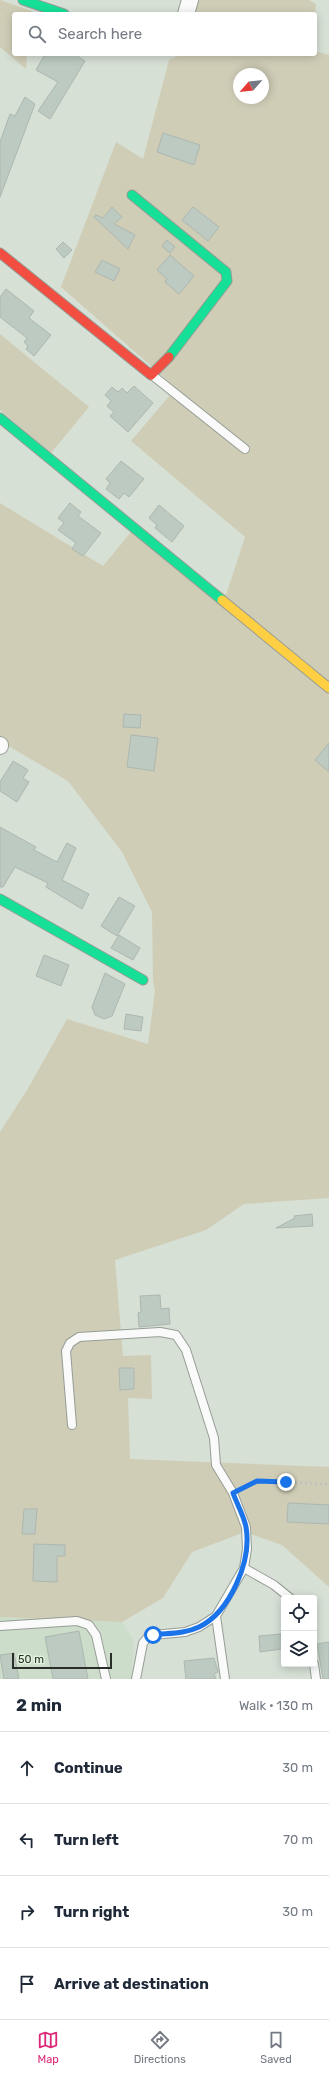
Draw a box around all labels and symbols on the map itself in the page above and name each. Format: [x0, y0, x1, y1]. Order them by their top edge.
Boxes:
north arrow [233, 68, 269, 104]
route end [277, 1473, 295, 1491]
route start [144, 1626, 162, 1644]
scale bar [12, 1651, 112, 1670]

